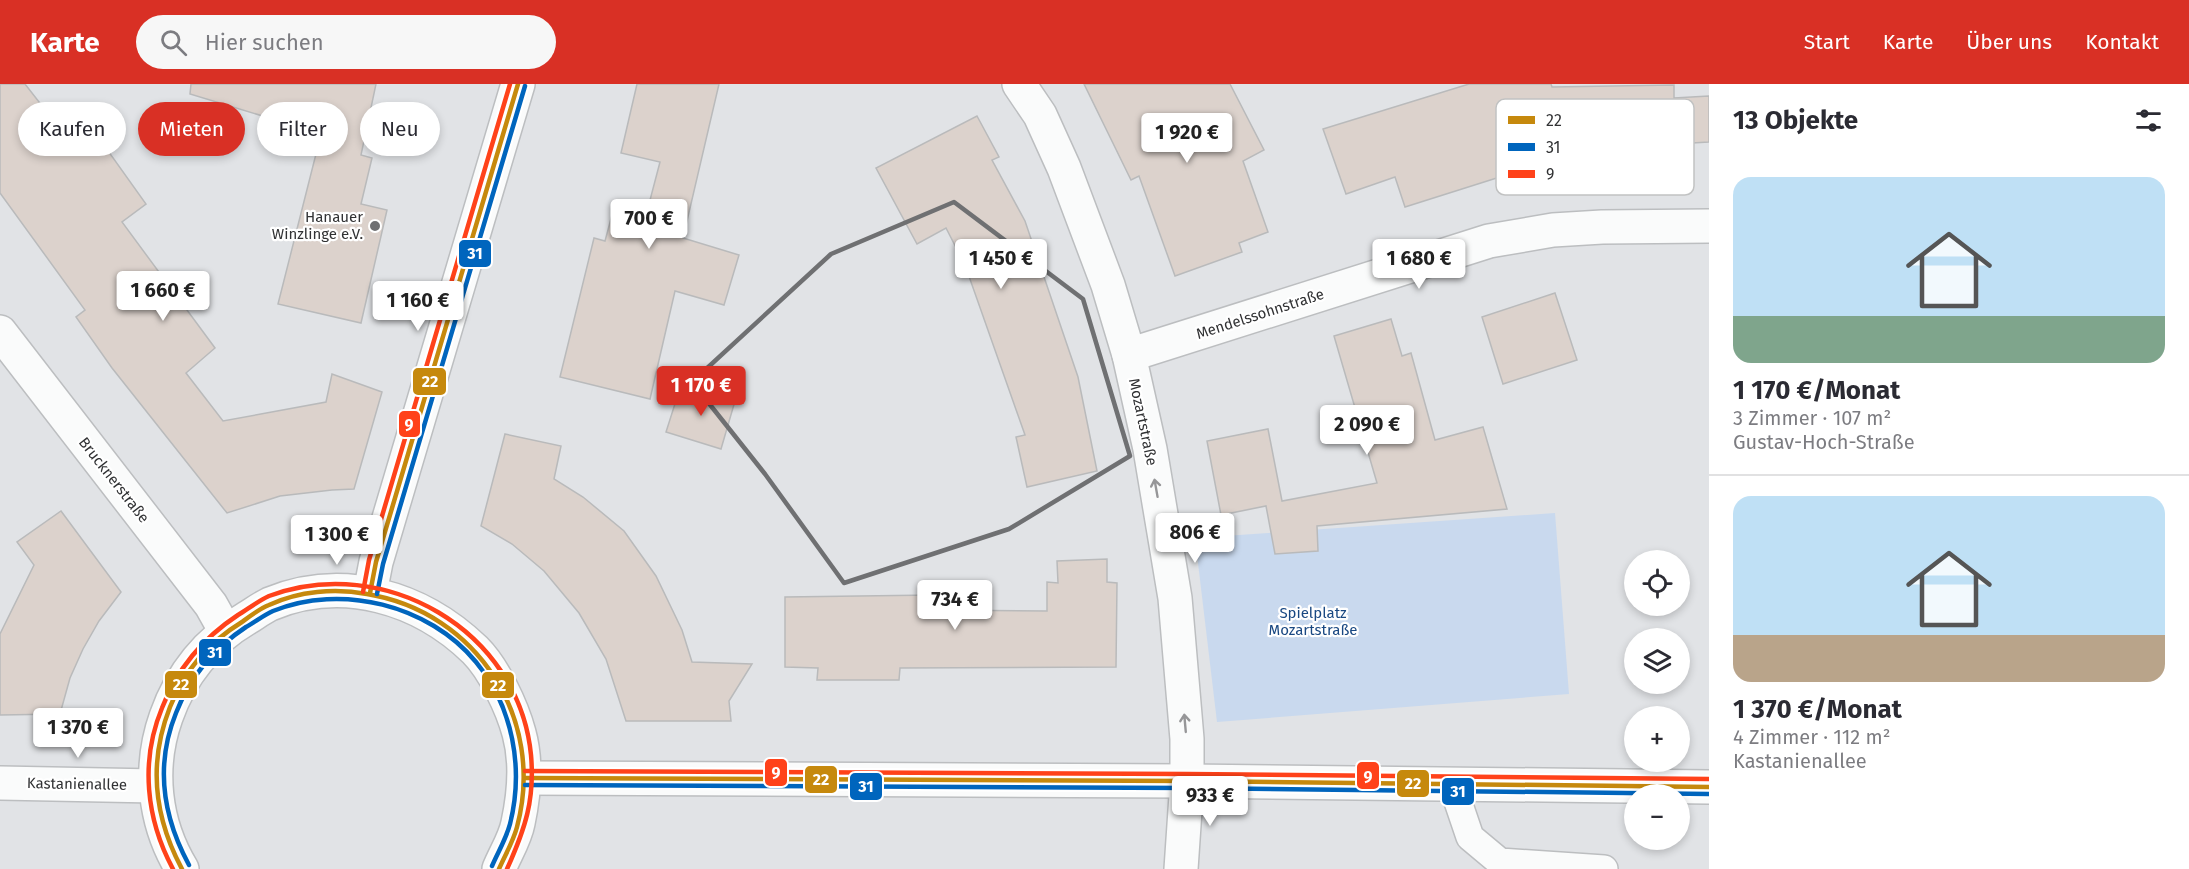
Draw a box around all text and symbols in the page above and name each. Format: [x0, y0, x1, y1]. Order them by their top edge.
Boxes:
search box [136, 15, 556, 69]
text: Karte [30, 26, 100, 59]
icon: search [157, 26, 190, 59]
text: Hier suchen [205, 29, 324, 56]
text: Start [1804, 29, 1850, 55]
text: Karte [1883, 29, 1933, 55]
text: Über uns [1966, 29, 2052, 55]
text: Kontakt [2085, 29, 2159, 55]
legend [1496, 99, 1694, 195]
chip: Kaufen [18, 102, 126, 156]
chip: Mieten [138, 102, 245, 156]
chip: Filter [257, 102, 348, 156]
chip: Neu [360, 102, 440, 156]
icon: filters [2132, 104, 2165, 137]
text: 13 Objekte [1733, 105, 1858, 136]
text: 22 [1546, 111, 1562, 130]
pin: 1 920 € [1132, 113, 1242, 164]
text: 1 920 € [1155, 120, 1219, 144]
text: 31 [1546, 138, 1561, 157]
text: 9 [1546, 165, 1554, 184]
pin: 700 € [607, 199, 691, 250]
text: 700 € [624, 206, 674, 230]
place label: Hanauer Winzlinge e.V. [272, 208, 363, 243]
icon: home [1895, 216, 2003, 324]
marker: Hanauer Winzlinge e.V. [368, 219, 382, 233]
line badge: 31 [458, 239, 492, 268]
pin: 1 450 € [946, 239, 1056, 290]
pin: 1 680 € [1364, 239, 1474, 290]
text: 31 [466, 244, 483, 263]
text: 1 450 € [969, 246, 1033, 270]
text: 1 680 € [1386, 246, 1452, 270]
pin: 1 660 € [108, 271, 218, 322]
text: 1 660 € [131, 278, 195, 302]
pin: 1 160 € [363, 281, 473, 332]
street label: Mendelssohnstraße [1194, 285, 1326, 343]
text: 1 160 € [387, 288, 449, 312]
pin: 1 170 € [646, 366, 756, 417]
line badge: 22 [412, 367, 447, 396]
text: 22 [422, 372, 438, 391]
text: 1 170 € [671, 373, 731, 397]
text: 1 170 €/Monat [1733, 375, 1900, 406]
street label: Mozartstraße [1125, 377, 1161, 467]
pin: 2 090 € [1312, 405, 1422, 456]
text: 3 Zimmer · 107 m² [1733, 406, 1891, 430]
line badge: 9 [398, 410, 421, 438]
text: 2 090 € [1334, 412, 1400, 436]
text: 9 [405, 415, 414, 434]
text: Gustav-Hoch-Straße [1733, 430, 1915, 454]
street label: Brucknerstraße [75, 434, 153, 526]
one-way arrow [1151, 479, 1162, 498]
pin: 806 € [1153, 513, 1237, 564]
pin: 1 300 € [282, 515, 392, 566]
text: 806 € [1169, 520, 1221, 544]
text: 1 300 € [305, 522, 369, 546]
icon: home [1895, 535, 2003, 643]
map controls [1624, 550, 1690, 850]
button: locate [1624, 550, 1690, 616]
pin: 734 € [913, 580, 997, 631]
text: 734 € [931, 587, 979, 611]
park label: Spielplatz Mozartstraße [1269, 604, 1357, 639]
button: layers [1624, 628, 1690, 694]
line badge: 31 [198, 638, 232, 667]
text: 31 [206, 643, 223, 662]
line badge: 22 [164, 670, 198, 699]
line badge: 22 [481, 671, 515, 699]
text: 22 [173, 675, 189, 694]
text: 22 [490, 676, 506, 695]
text: 1 370 €/Monat [1733, 694, 1902, 725]
button: + [1624, 706, 1690, 772]
pin: 1 370 € [23, 708, 133, 759]
one-way arrow [1180, 713, 1191, 733]
text: 1 370 € [47, 715, 109, 739]
text: 4 Zimmer · 112 m² [1733, 725, 1891, 749]
text: Kastanienallee [1733, 749, 1867, 773]
line badge: 9 [764, 758, 788, 787]
line badge: 9 [1356, 761, 1380, 790]
text: 9 [772, 763, 781, 782]
line badge: 22 [804, 765, 838, 794]
text: 9 [1364, 767, 1373, 786]
line badge: 22 [1396, 769, 1430, 798]
text: 22 [813, 770, 829, 789]
line badge: 31 [849, 772, 883, 801]
street label: Kastanienallee [27, 774, 127, 794]
text: 22 [1405, 774, 1421, 793]
pin: 933 € [1168, 776, 1252, 827]
text: 31 [857, 777, 874, 796]
line badge: 31 [1441, 777, 1475, 806]
text: 31 [1449, 782, 1466, 801]
text: 933 € [1186, 783, 1234, 807]
button: − [1624, 784, 1690, 850]

